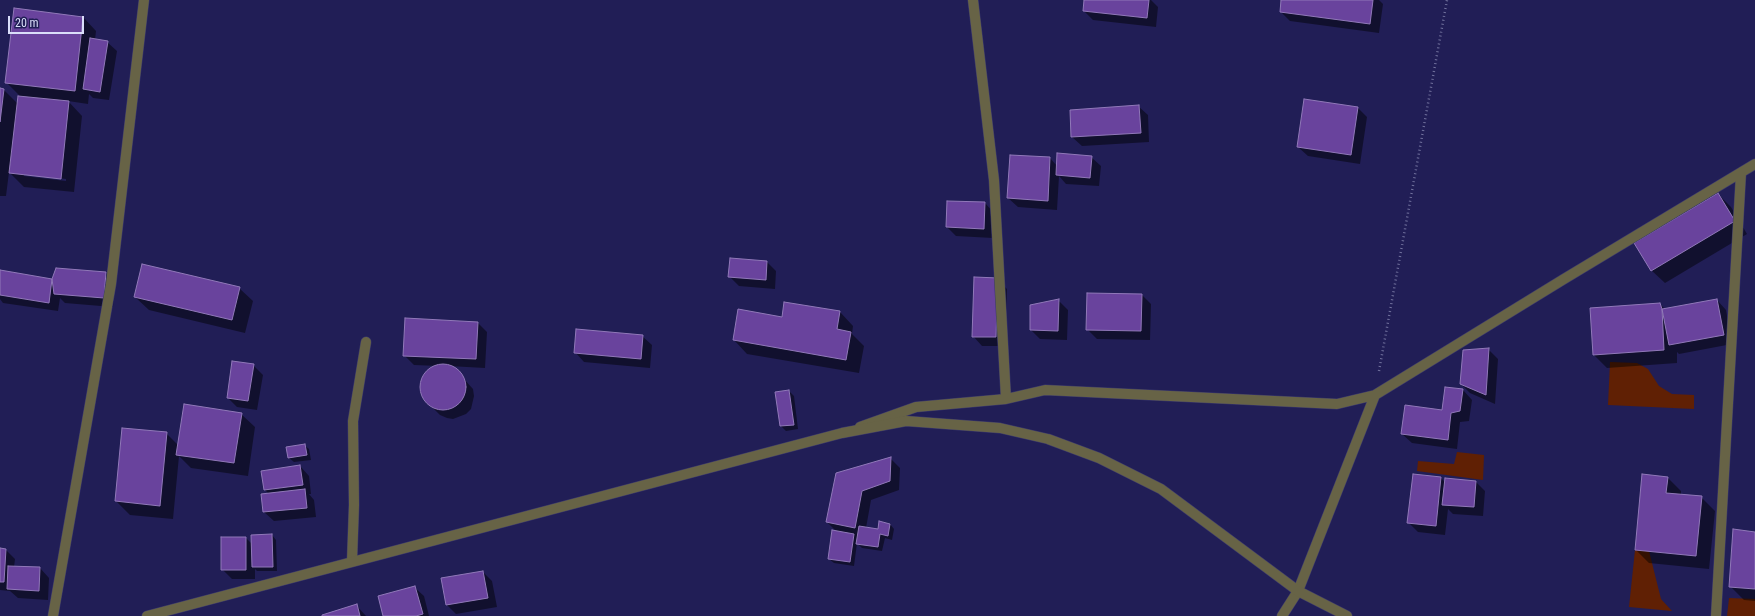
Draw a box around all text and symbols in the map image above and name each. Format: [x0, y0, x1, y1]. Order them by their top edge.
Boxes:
scale bar [10, 8, 86, 34]
text: 20 m [15, 16, 39, 30]

